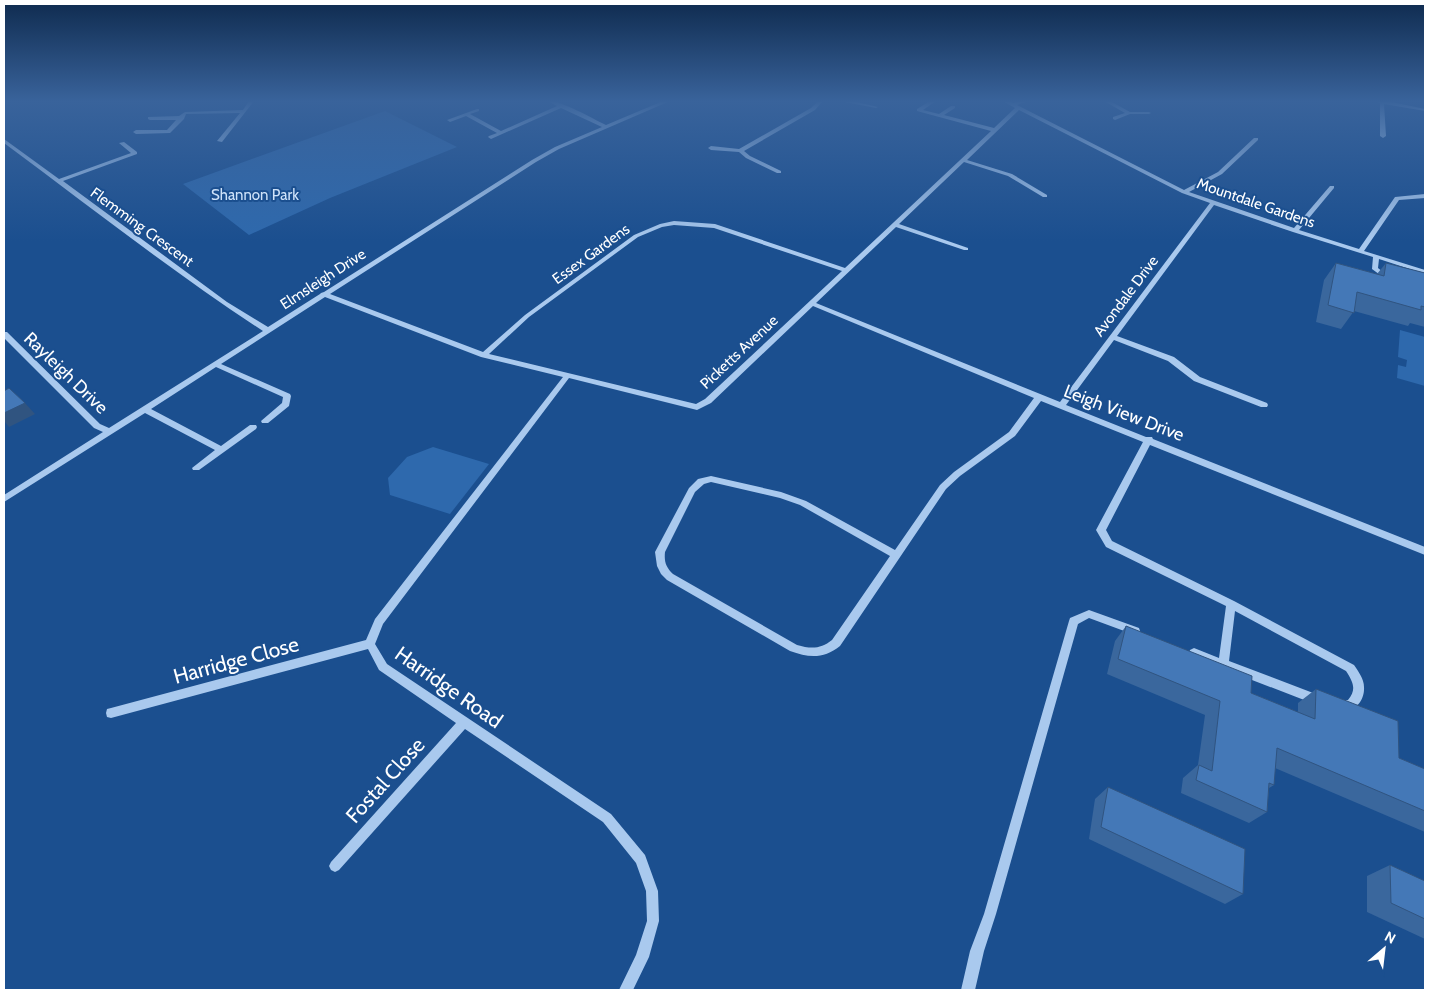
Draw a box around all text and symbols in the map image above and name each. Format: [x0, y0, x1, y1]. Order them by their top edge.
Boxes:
street label: Mountdale Gardens [1195, 174, 1317, 232]
street label: Flemming Crescent [87, 184, 197, 270]
park label: Shannon Park [211, 186, 299, 204]
street label: Essex Gardens [549, 220, 633, 288]
street label: Elmsleigh Drive [277, 245, 369, 313]
street label: Avondale Drive [1090, 252, 1162, 340]
street label: Picketts Avenue [696, 311, 782, 393]
street label: Rayleigh Drive [19, 327, 113, 419]
street label: Leigh View Drive [1061, 380, 1187, 446]
street label: Harridge Close [171, 631, 302, 689]
street label: Harridge Road [390, 641, 508, 733]
street label: Fostal Close [340, 732, 430, 828]
north arrow [1359, 924, 1409, 974]
text: N [1382, 927, 1399, 948]

